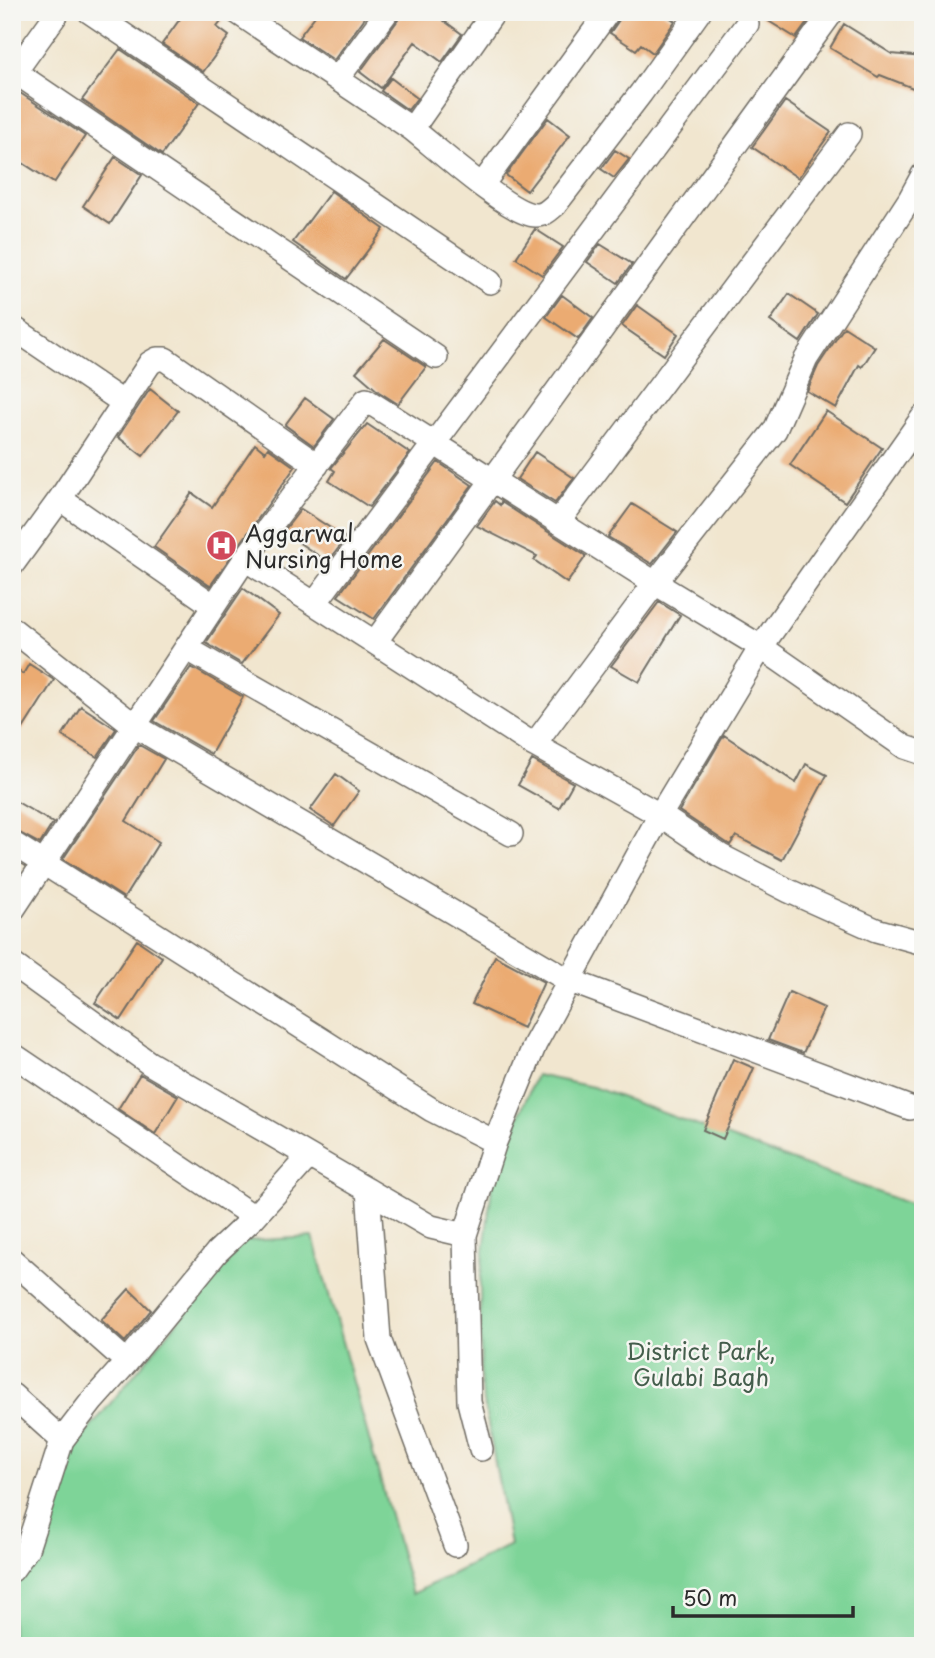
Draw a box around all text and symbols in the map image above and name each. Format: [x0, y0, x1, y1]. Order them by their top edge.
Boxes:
place label: Aggarwal Nursing Home [245, 515, 403, 576]
hospital icon: Aggarwal Nursing Home [205, 528, 239, 562]
park label: District Park, Gulabi Bagh [626, 1333, 776, 1394]
scale bar [673, 1574, 853, 1618]
text: 50 m [683, 1581, 737, 1613]

